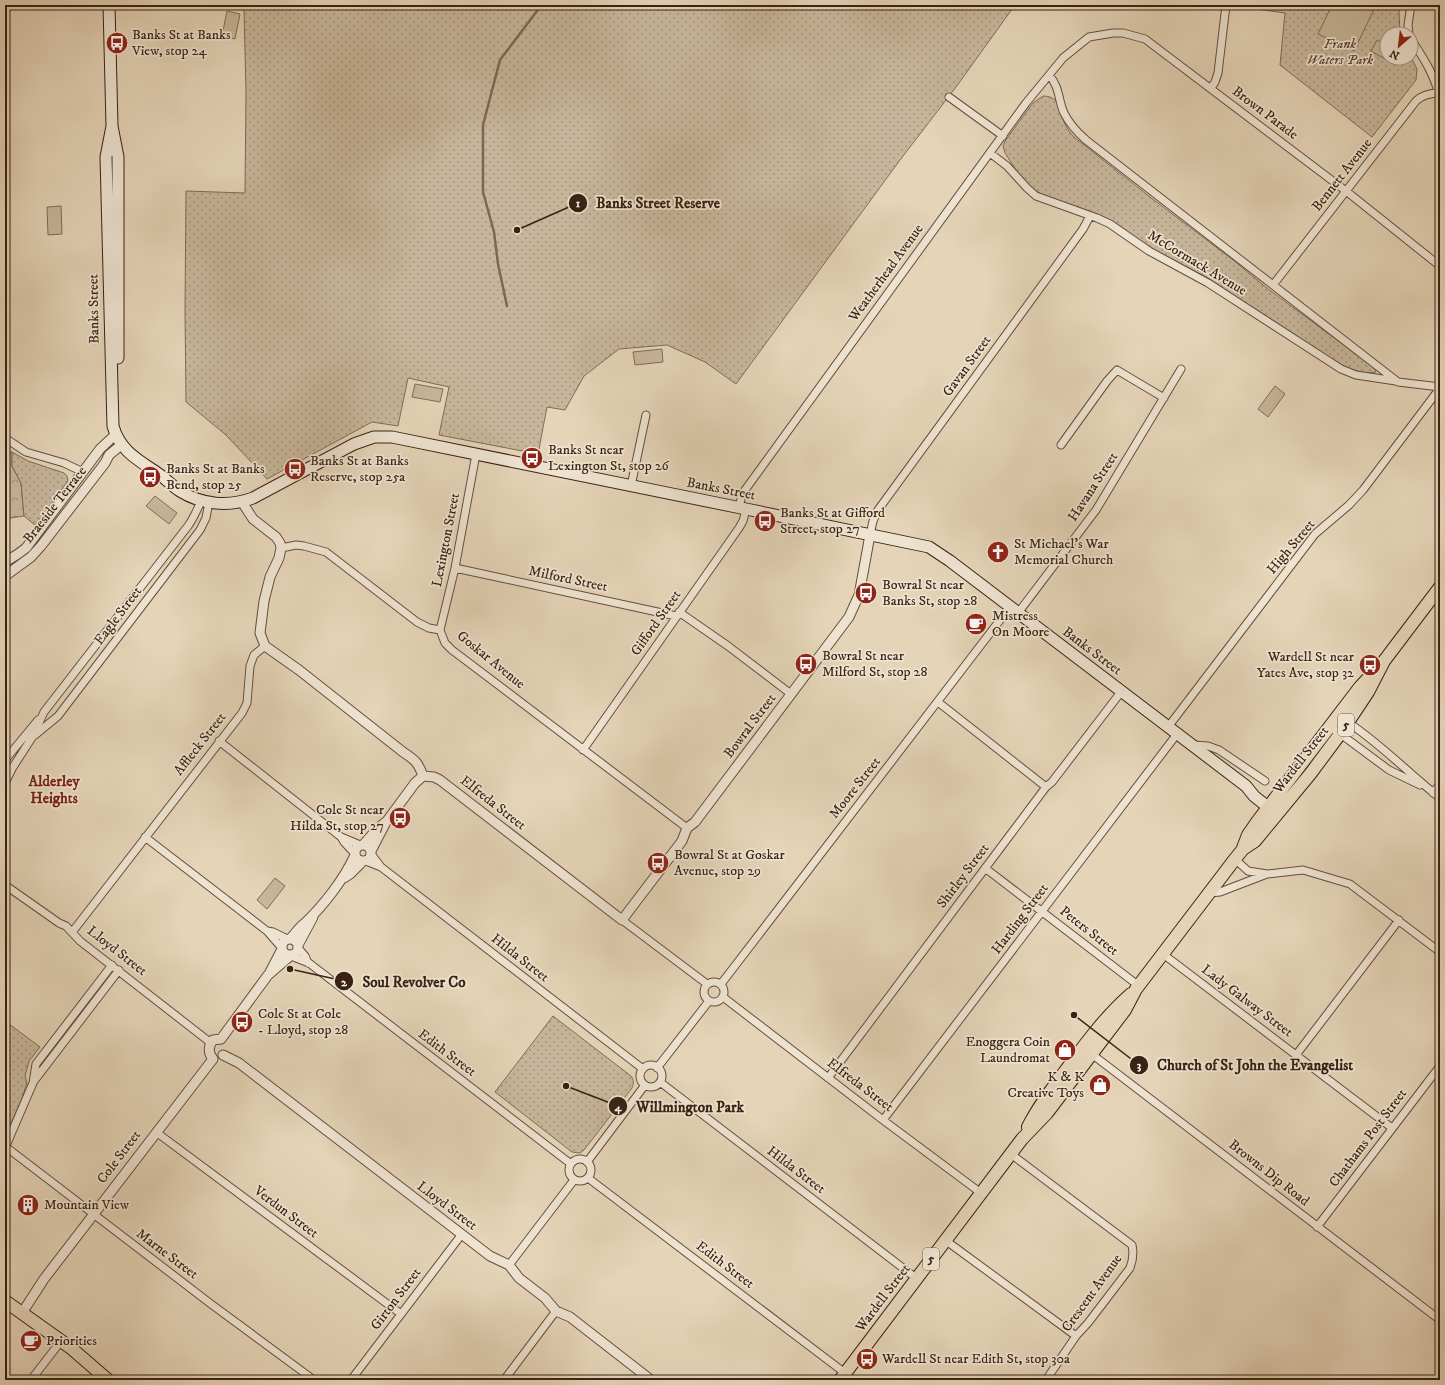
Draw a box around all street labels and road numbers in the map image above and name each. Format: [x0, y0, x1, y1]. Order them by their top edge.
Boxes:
street label: Brown Parade [1228, 82, 1302, 144]
street label: Bennett Avenue [1308, 135, 1376, 215]
street label: Weatherhead Avenue [844, 221, 927, 326]
street label: McCormack Avenue [1144, 226, 1250, 300]
street label: Banks Street [84, 273, 104, 344]
street label: Gavan Street [939, 331, 996, 400]
street label: Havana Street [1064, 448, 1122, 525]
street label: Braeside Terrace [19, 463, 91, 547]
street label: Banks Street [685, 474, 758, 505]
street label: Lexington Street [428, 491, 464, 588]
street label: High Street [1263, 516, 1319, 578]
street label: Milford Street [527, 562, 610, 596]
street label: Eagle Street [90, 583, 146, 649]
street label: Gifford Street [627, 586, 686, 659]
street label: Banks Street [1059, 623, 1126, 680]
street label: Goskar Avenue [453, 627, 529, 693]
street label: Bowral Street [720, 690, 780, 762]
street label: Affleck Street [170, 709, 230, 779]
road number: 5 [1338, 714, 1354, 736]
street label: Wardell Street [1269, 722, 1333, 798]
street label: Moore Street [825, 753, 885, 822]
street label: Elfreda Street [456, 772, 530, 835]
street label: Shirley Street [933, 840, 993, 912]
street label: Harding Street [988, 880, 1053, 958]
street label: Peters Street [1056, 902, 1123, 960]
street label: Lloyd Street [84, 922, 151, 980]
street label: Hilda Street [487, 930, 553, 987]
street label: Lady Galway Street [1198, 961, 1297, 1042]
street label: Edith Street [414, 1025, 480, 1081]
street label: Elfreda Street [823, 1054, 897, 1116]
street label: Chathams Post Street [1325, 1085, 1411, 1191]
street label: Cole Street [93, 1126, 145, 1187]
street label: Browns Dip Road [1225, 1136, 1313, 1210]
street label: Hilda Street [763, 1142, 829, 1198]
street label: Lloyd Street [413, 1177, 481, 1235]
street label: Verdun Street [249, 1181, 322, 1242]
street label: Marne Street [132, 1225, 202, 1284]
street label: Edith Street [692, 1237, 758, 1293]
road number: 5 [923, 1248, 939, 1270]
street label: Crescent Avenue [1058, 1250, 1126, 1335]
street label: Wardell Street [851, 1260, 915, 1336]
street label: Girton Street [367, 1264, 426, 1334]

